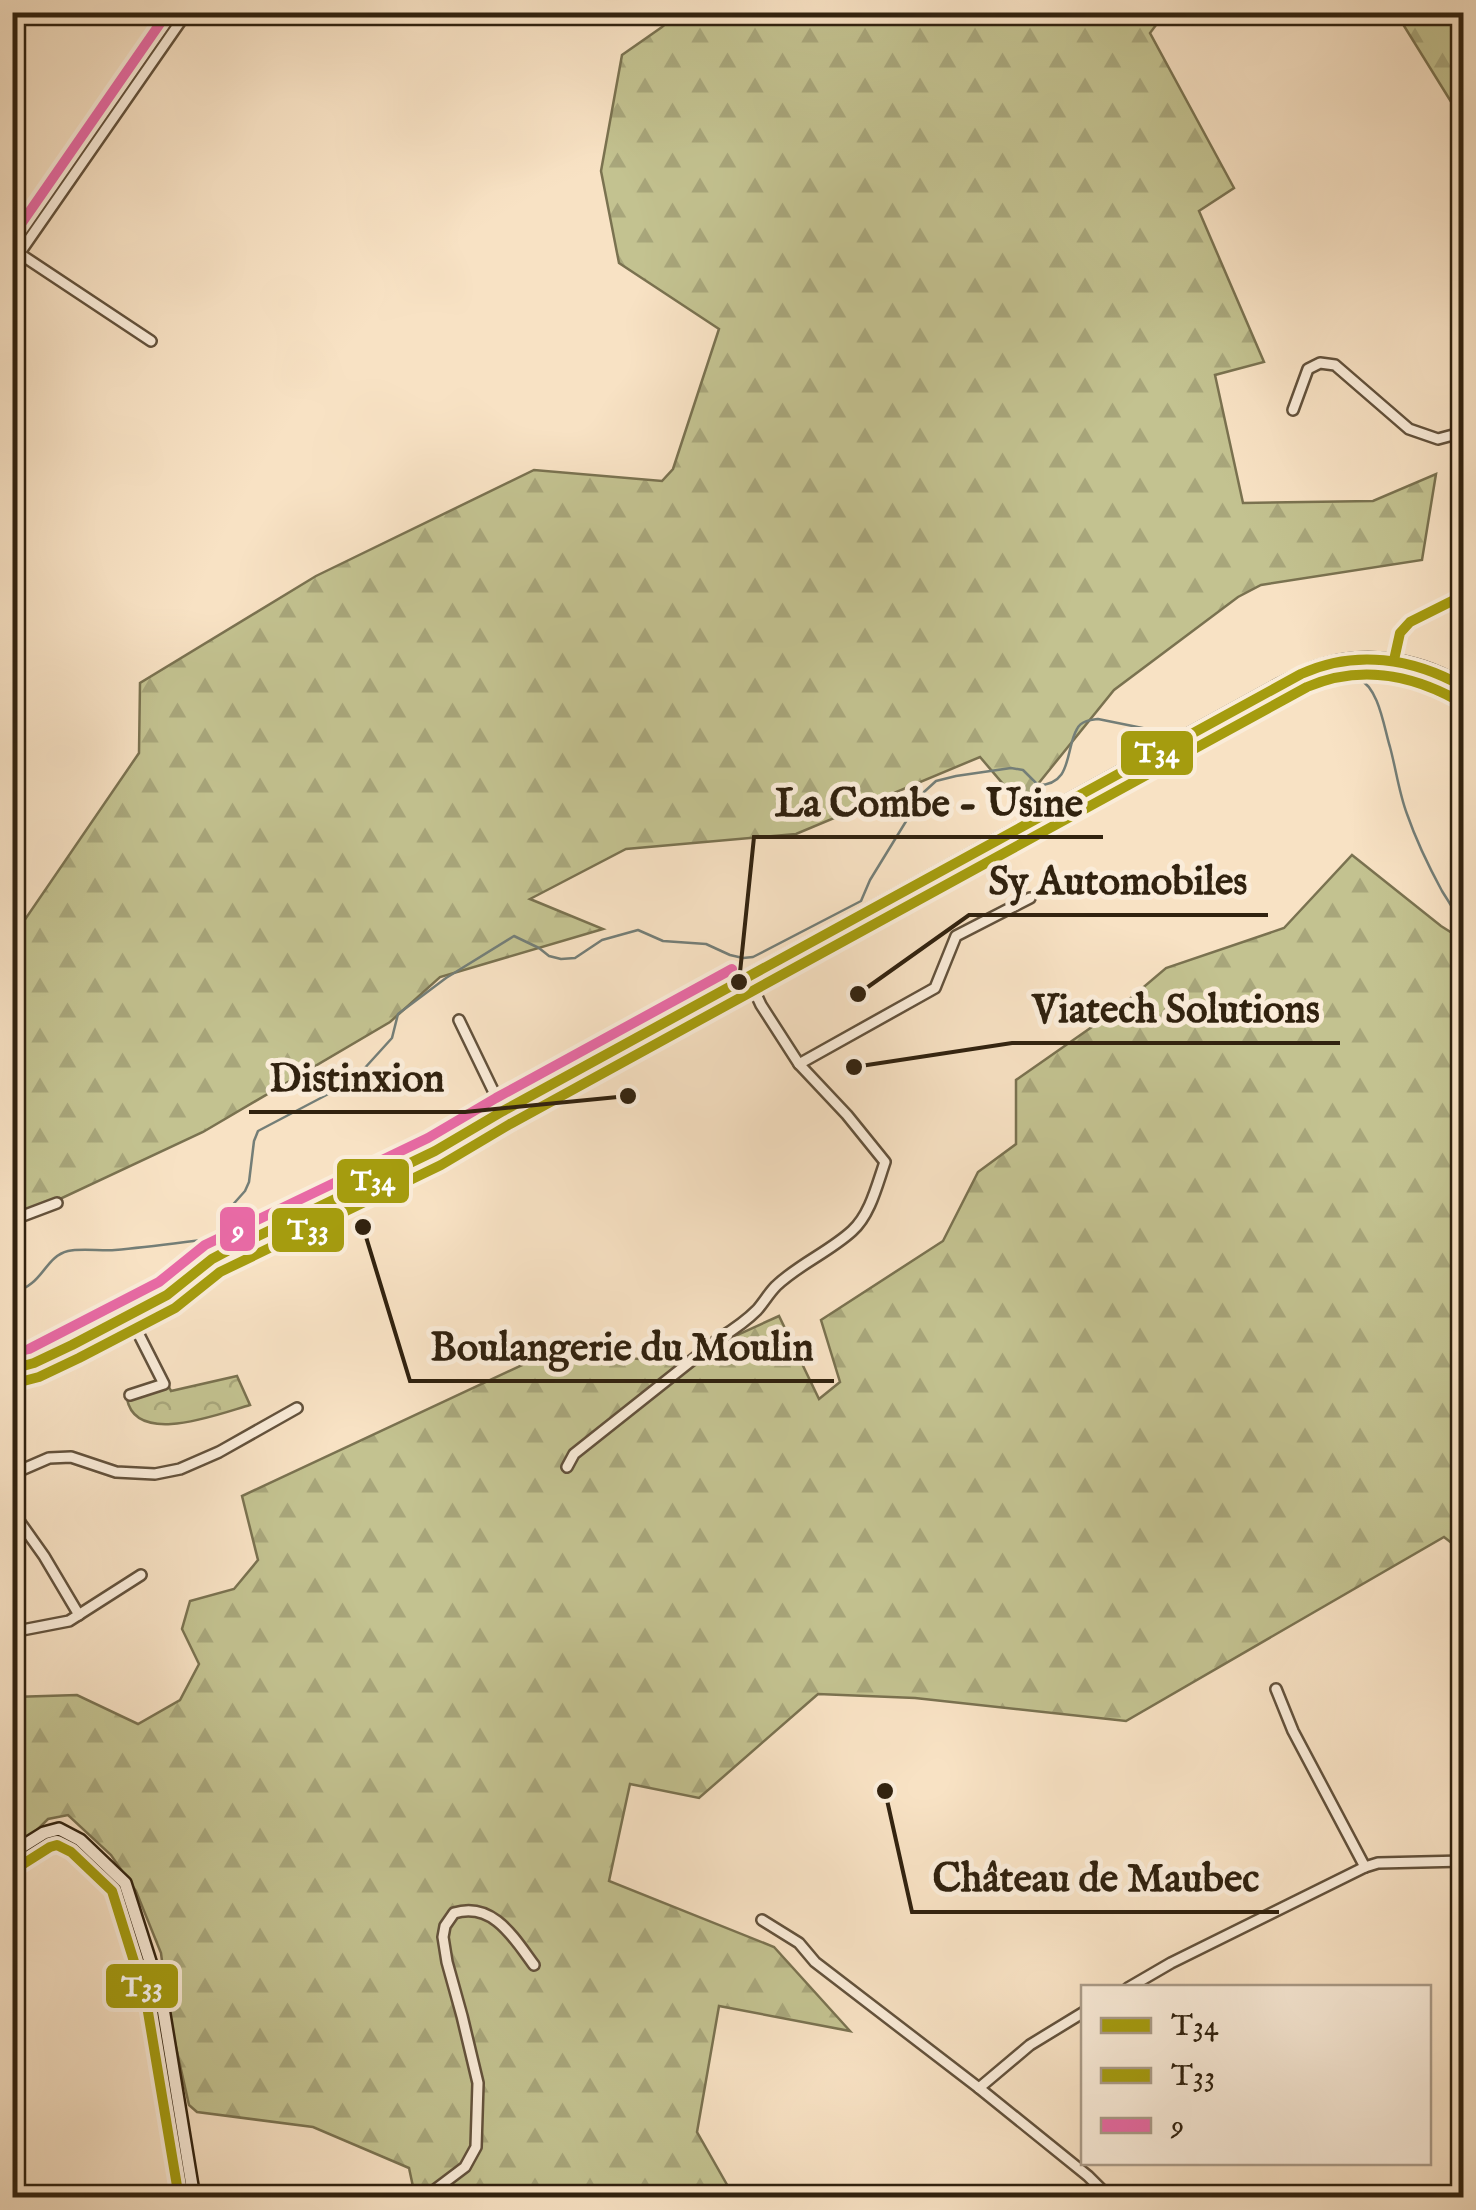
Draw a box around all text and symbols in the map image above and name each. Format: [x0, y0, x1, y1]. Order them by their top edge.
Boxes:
line badge: T34 [1119, 729, 1195, 777]
text: T34 [1134, 737, 1180, 772]
callout: La Combe - Usine [754, 767, 1103, 837]
text: La Combe - Usine [775, 780, 1083, 831]
callout: Sy Automobiles [969, 845, 1268, 915]
text: Sy Automobiles [989, 858, 1247, 909]
callout: Viatech Solutions [1012, 973, 1340, 1043]
text: Viatech Solutions [1031, 986, 1320, 1037]
callout: Distinxion [249, 1042, 465, 1112]
text: Distinxion [269, 1055, 445, 1106]
line badge: T34 [335, 1157, 411, 1205]
text: T34 [350, 1165, 396, 1200]
line badge: 9 [218, 1205, 257, 1253]
line badge: T33 [270, 1206, 346, 1254]
text: 9 [231, 1214, 244, 1249]
text: T33 [286, 1214, 329, 1249]
callout: Boulangerie du Moulin [410, 1311, 834, 1381]
text: Boulangerie du Moulin [430, 1324, 814, 1375]
callout: Château de Maubec [912, 1842, 1279, 1912]
text: Château de Maubec [933, 1855, 1260, 1906]
line badge: T33 [104, 1962, 180, 2010]
text: T33 [120, 1971, 163, 2006]
legend [1081, 1985, 1431, 2165]
text: T34 [1171, 2008, 1219, 2046]
text: T33 [1171, 2058, 1215, 2096]
text: 9 [1170, 2108, 1184, 2146]

